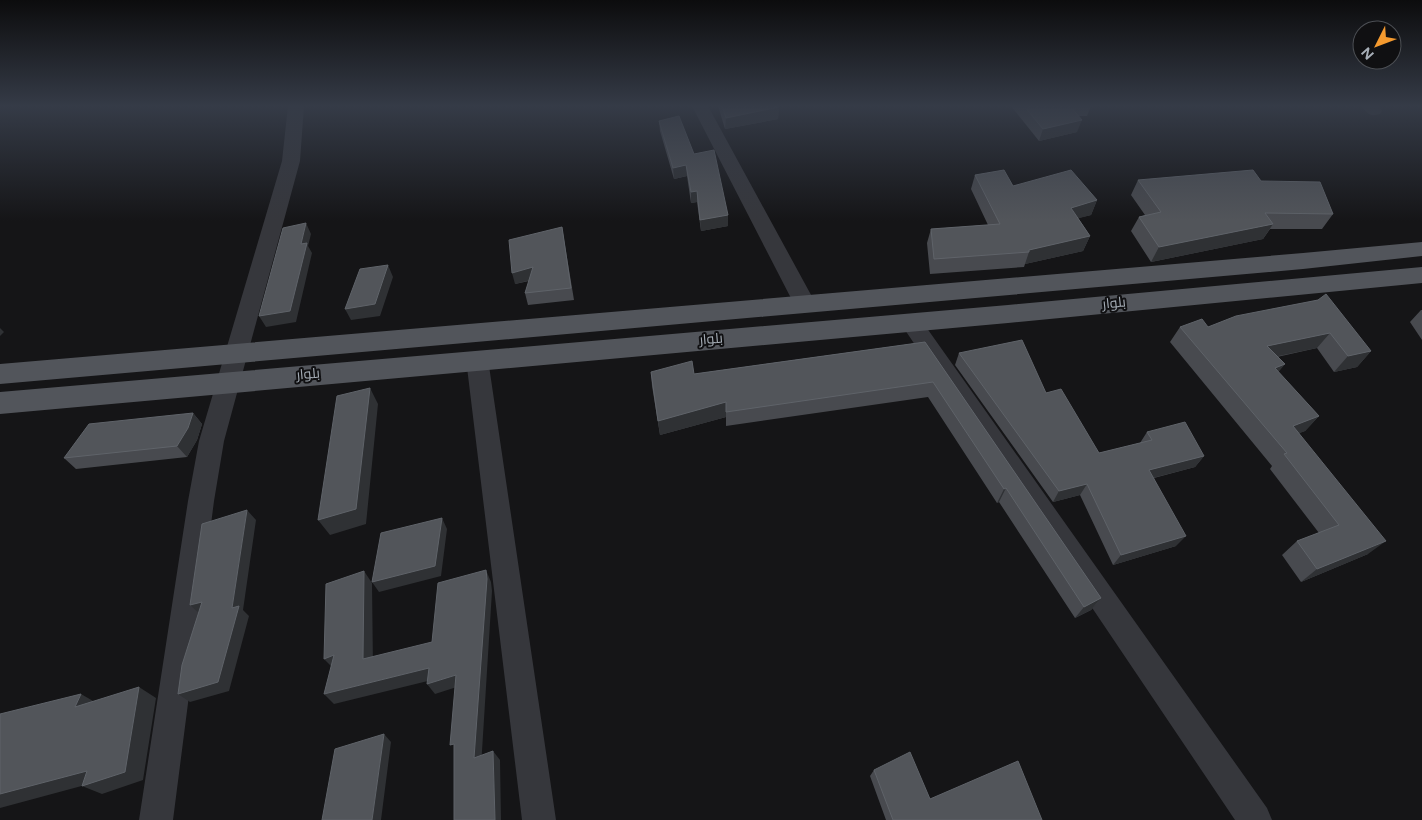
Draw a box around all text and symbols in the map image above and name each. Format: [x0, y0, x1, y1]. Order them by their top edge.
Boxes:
north arrow [1352, 20, 1402, 70]
text: N [1358, 44, 1378, 63]
street label: بلوار [1100, 293, 1127, 313]
street label: بلوار [698, 330, 723, 349]
street label: بلوار [295, 365, 320, 384]

